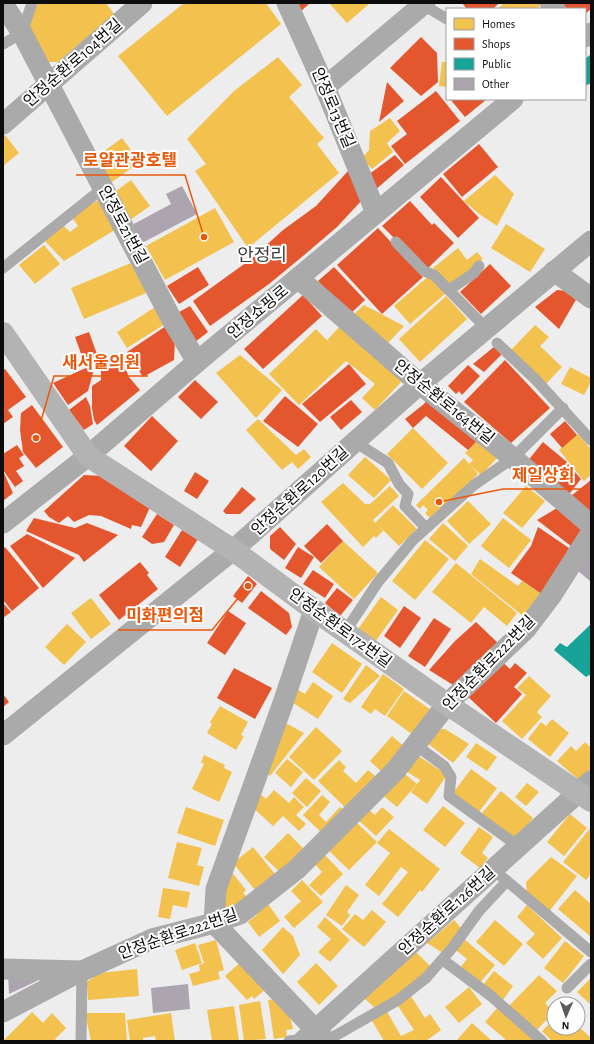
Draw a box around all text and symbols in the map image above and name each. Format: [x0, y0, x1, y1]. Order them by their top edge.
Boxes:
legend [446, 8, 586, 100]
street label: 안정순환로104번길 [20, 15, 125, 110]
text: Homes [482, 18, 515, 30]
text: Shops [482, 38, 510, 50]
text: Public [482, 58, 511, 70]
street label: 안정로13번길 [309, 65, 357, 151]
text: Other [482, 78, 509, 90]
callout: 로얄관광호텔 [76, 146, 185, 175]
text: 로얄관광호텔 [83, 152, 177, 169]
street label: 안정로21번길 [96, 183, 150, 267]
district label: 안정리 [237, 245, 287, 265]
street label: 안정쇼핑로 [225, 282, 292, 342]
callout: 새서울의원 [54, 347, 148, 376]
text: 새서울의원 [62, 354, 140, 371]
street label: 안정순환로164번길 [391, 356, 498, 447]
street label: 안정순환로120번길 [248, 443, 352, 539]
callout: 제일상회 [503, 460, 582, 489]
text: 제일상회 [512, 467, 574, 484]
street label: 안정순환로172번길 [286, 585, 395, 670]
callout: 미화편의점 [118, 601, 212, 630]
text: 미화편의점 [126, 607, 204, 624]
street label: 안정순환로222번길 [439, 612, 538, 713]
street label: 안정순환로126번길 [395, 863, 498, 958]
street label: 안정순환로222번길 [116, 905, 240, 962]
north arrow [546, 996, 586, 1036]
text: N [562, 1020, 570, 1031]

